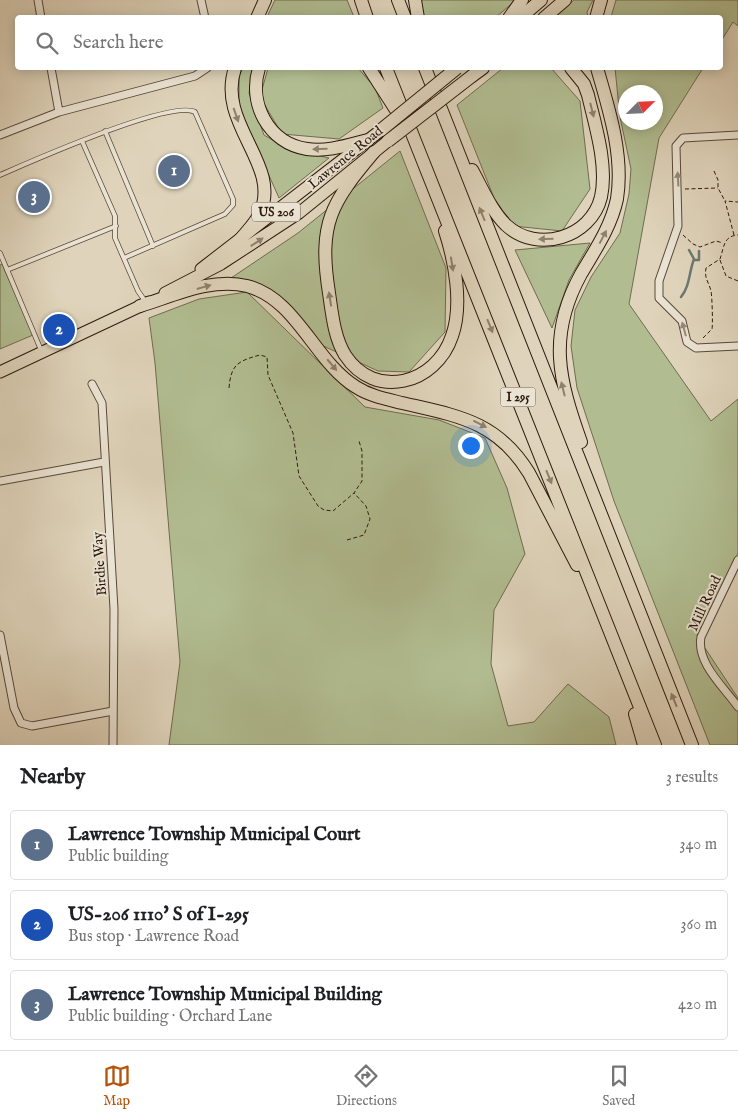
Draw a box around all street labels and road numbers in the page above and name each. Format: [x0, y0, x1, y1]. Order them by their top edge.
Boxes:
street label: Lawrence Road [305, 122, 387, 193]
road number: US 206 [252, 202, 300, 222]
road number: I 295 [500, 388, 536, 407]
street label: Birdie Way [89, 531, 111, 597]
street label: Mill Road [684, 572, 726, 634]

